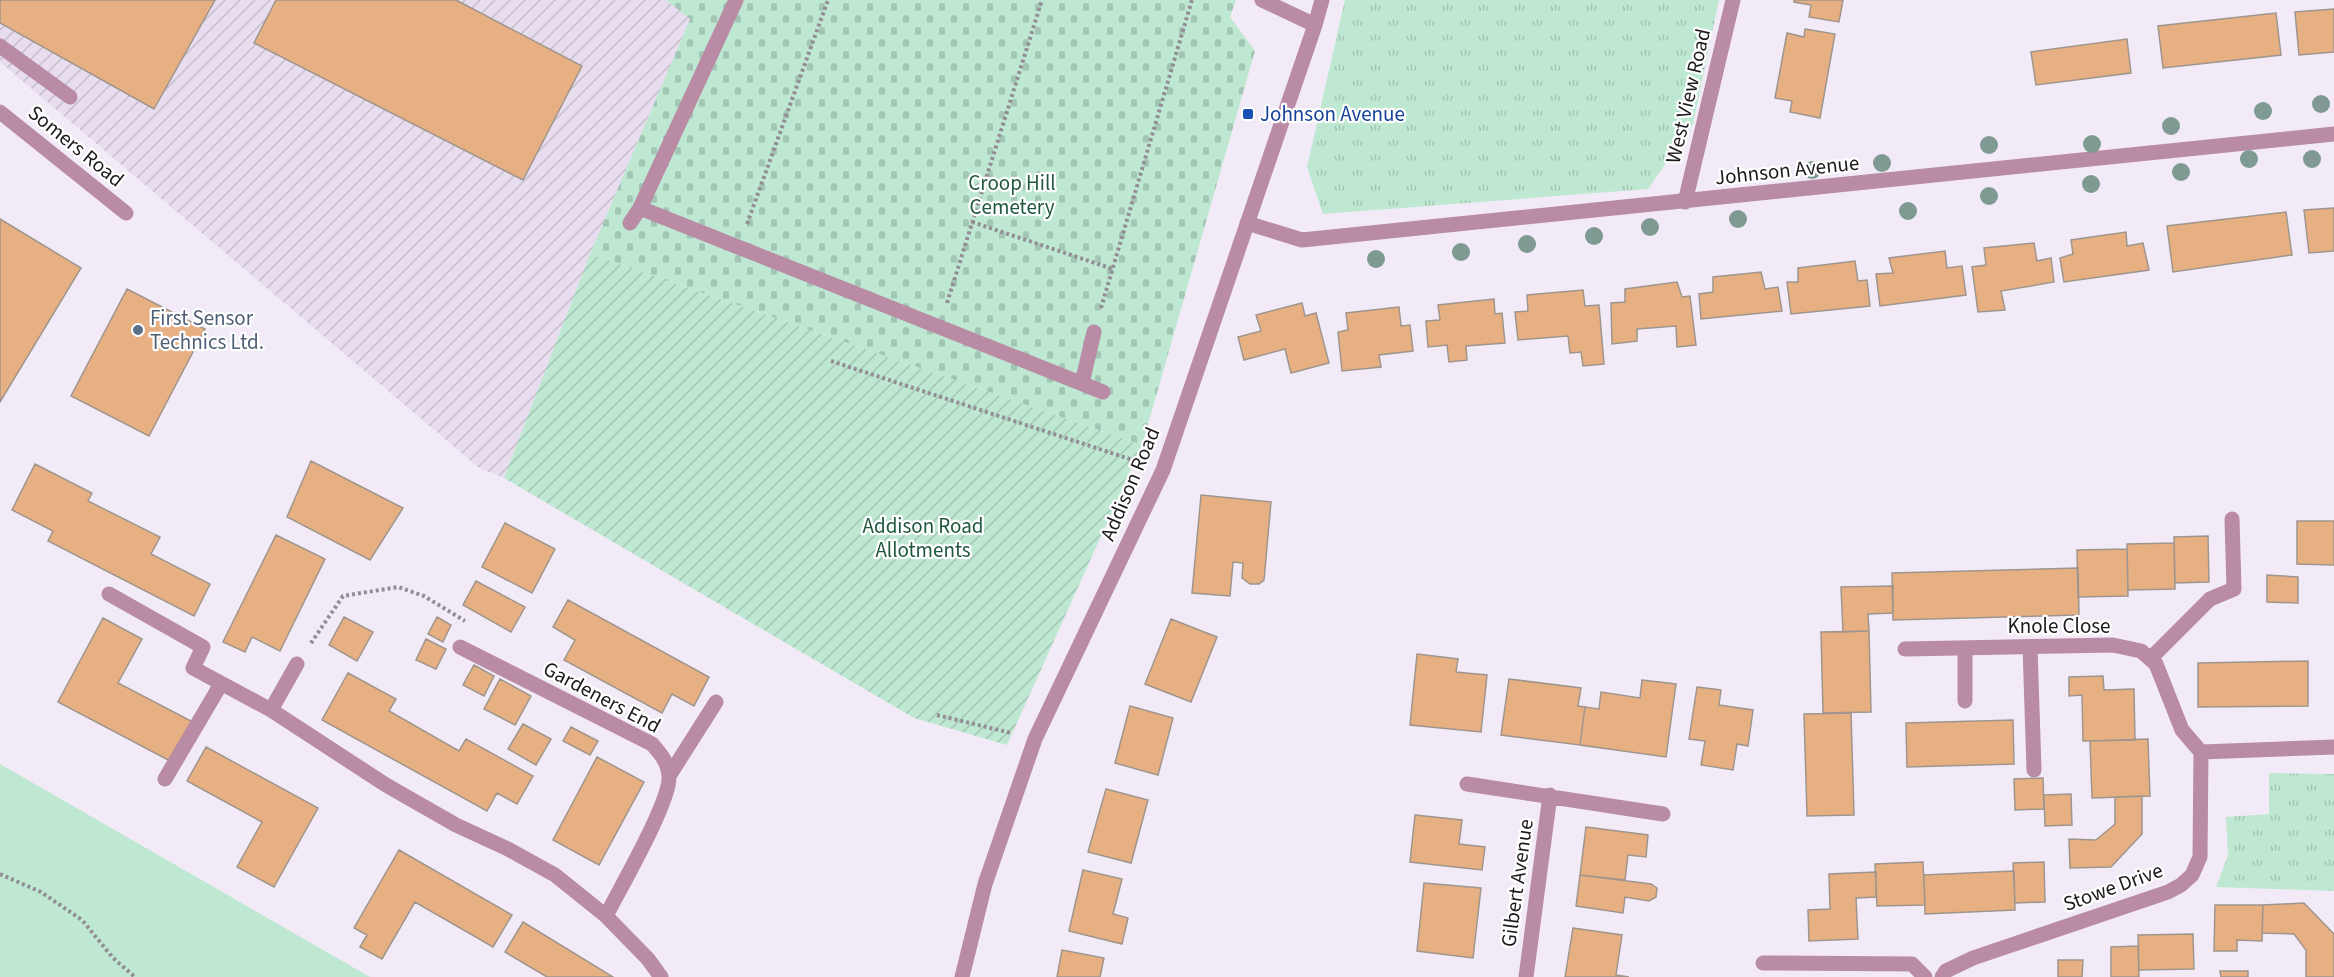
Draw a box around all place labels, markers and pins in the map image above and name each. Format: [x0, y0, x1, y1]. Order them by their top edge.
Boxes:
place label: Johnson Avenue [1260, 99, 1405, 129]
marker: Johnson Avenue [1241, 107, 1255, 121]
place label: First Sensor Technics Ltd. [150, 303, 264, 357]
marker: First Sensor Technics Ltd. [131, 323, 145, 337]

